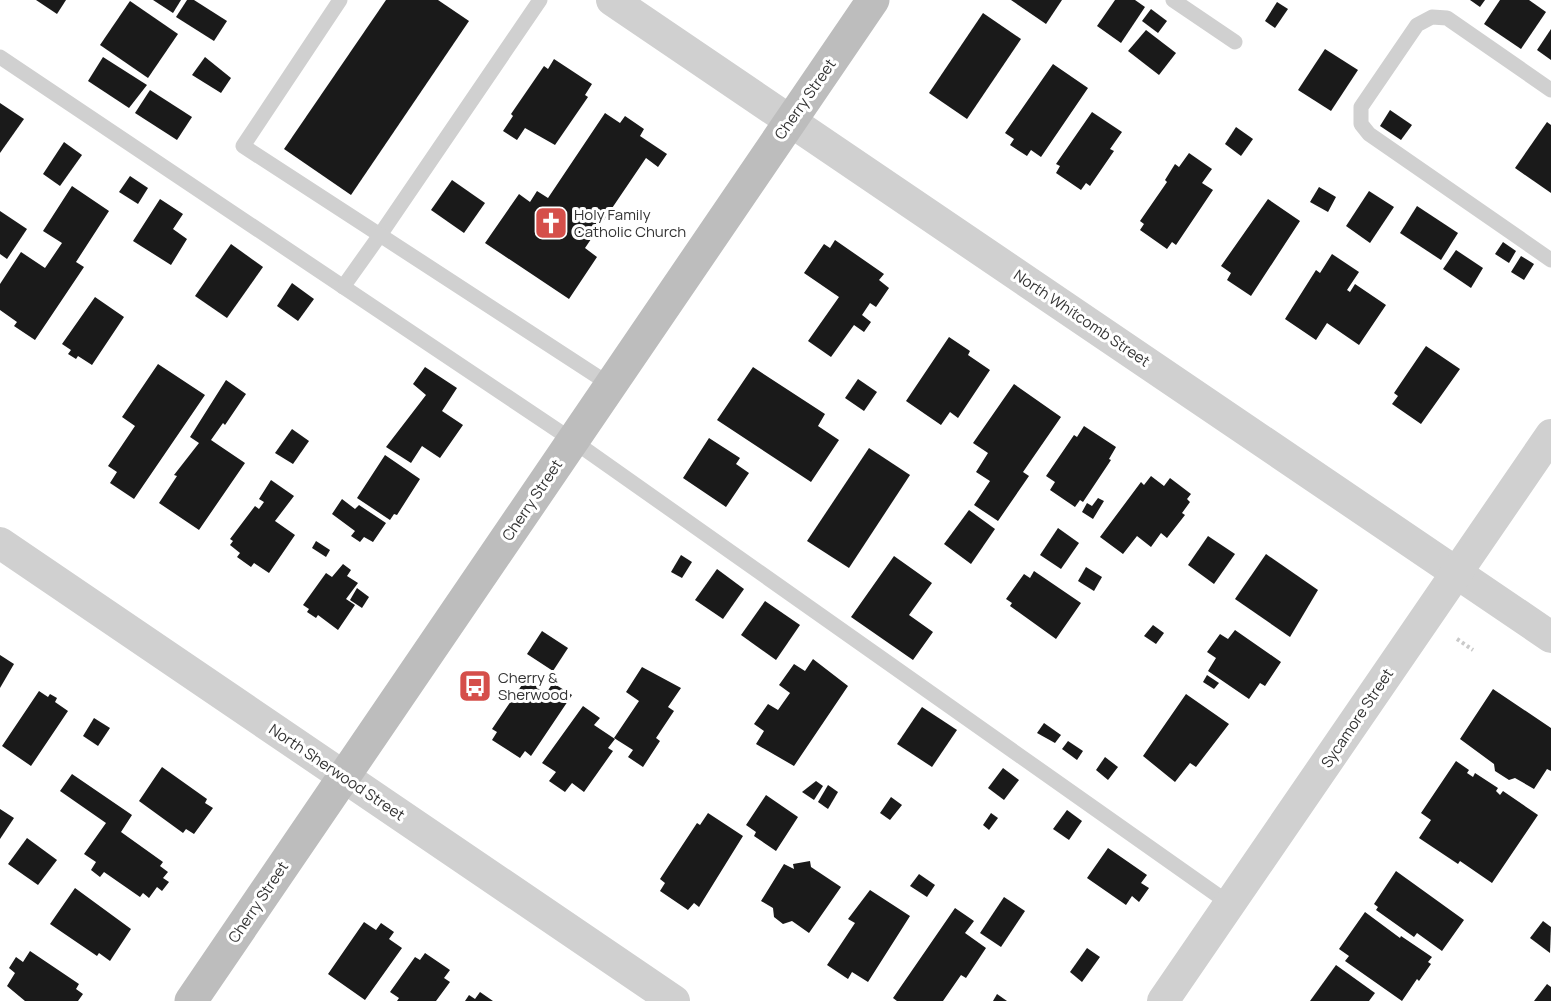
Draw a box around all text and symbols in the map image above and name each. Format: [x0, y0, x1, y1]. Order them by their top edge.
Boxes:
street label: Cherry Street [769, 54, 841, 144]
place label: Holy Family Catholic Church [574, 204, 686, 242]
church icon: Holy Family Catholic Church [533, 205, 569, 241]
street label: North Whitcomb Street [1010, 264, 1154, 372]
street label: Cherry Street [497, 455, 567, 545]
street label: Sycamore Street [1316, 664, 1398, 772]
place label: Cherry & Sherwood [498, 667, 568, 705]
bus stop icon: Cherry & Sherwood [457, 668, 493, 704]
street label: North Sherwood Street [265, 719, 409, 825]
street label: Cherry Street [223, 857, 293, 947]

